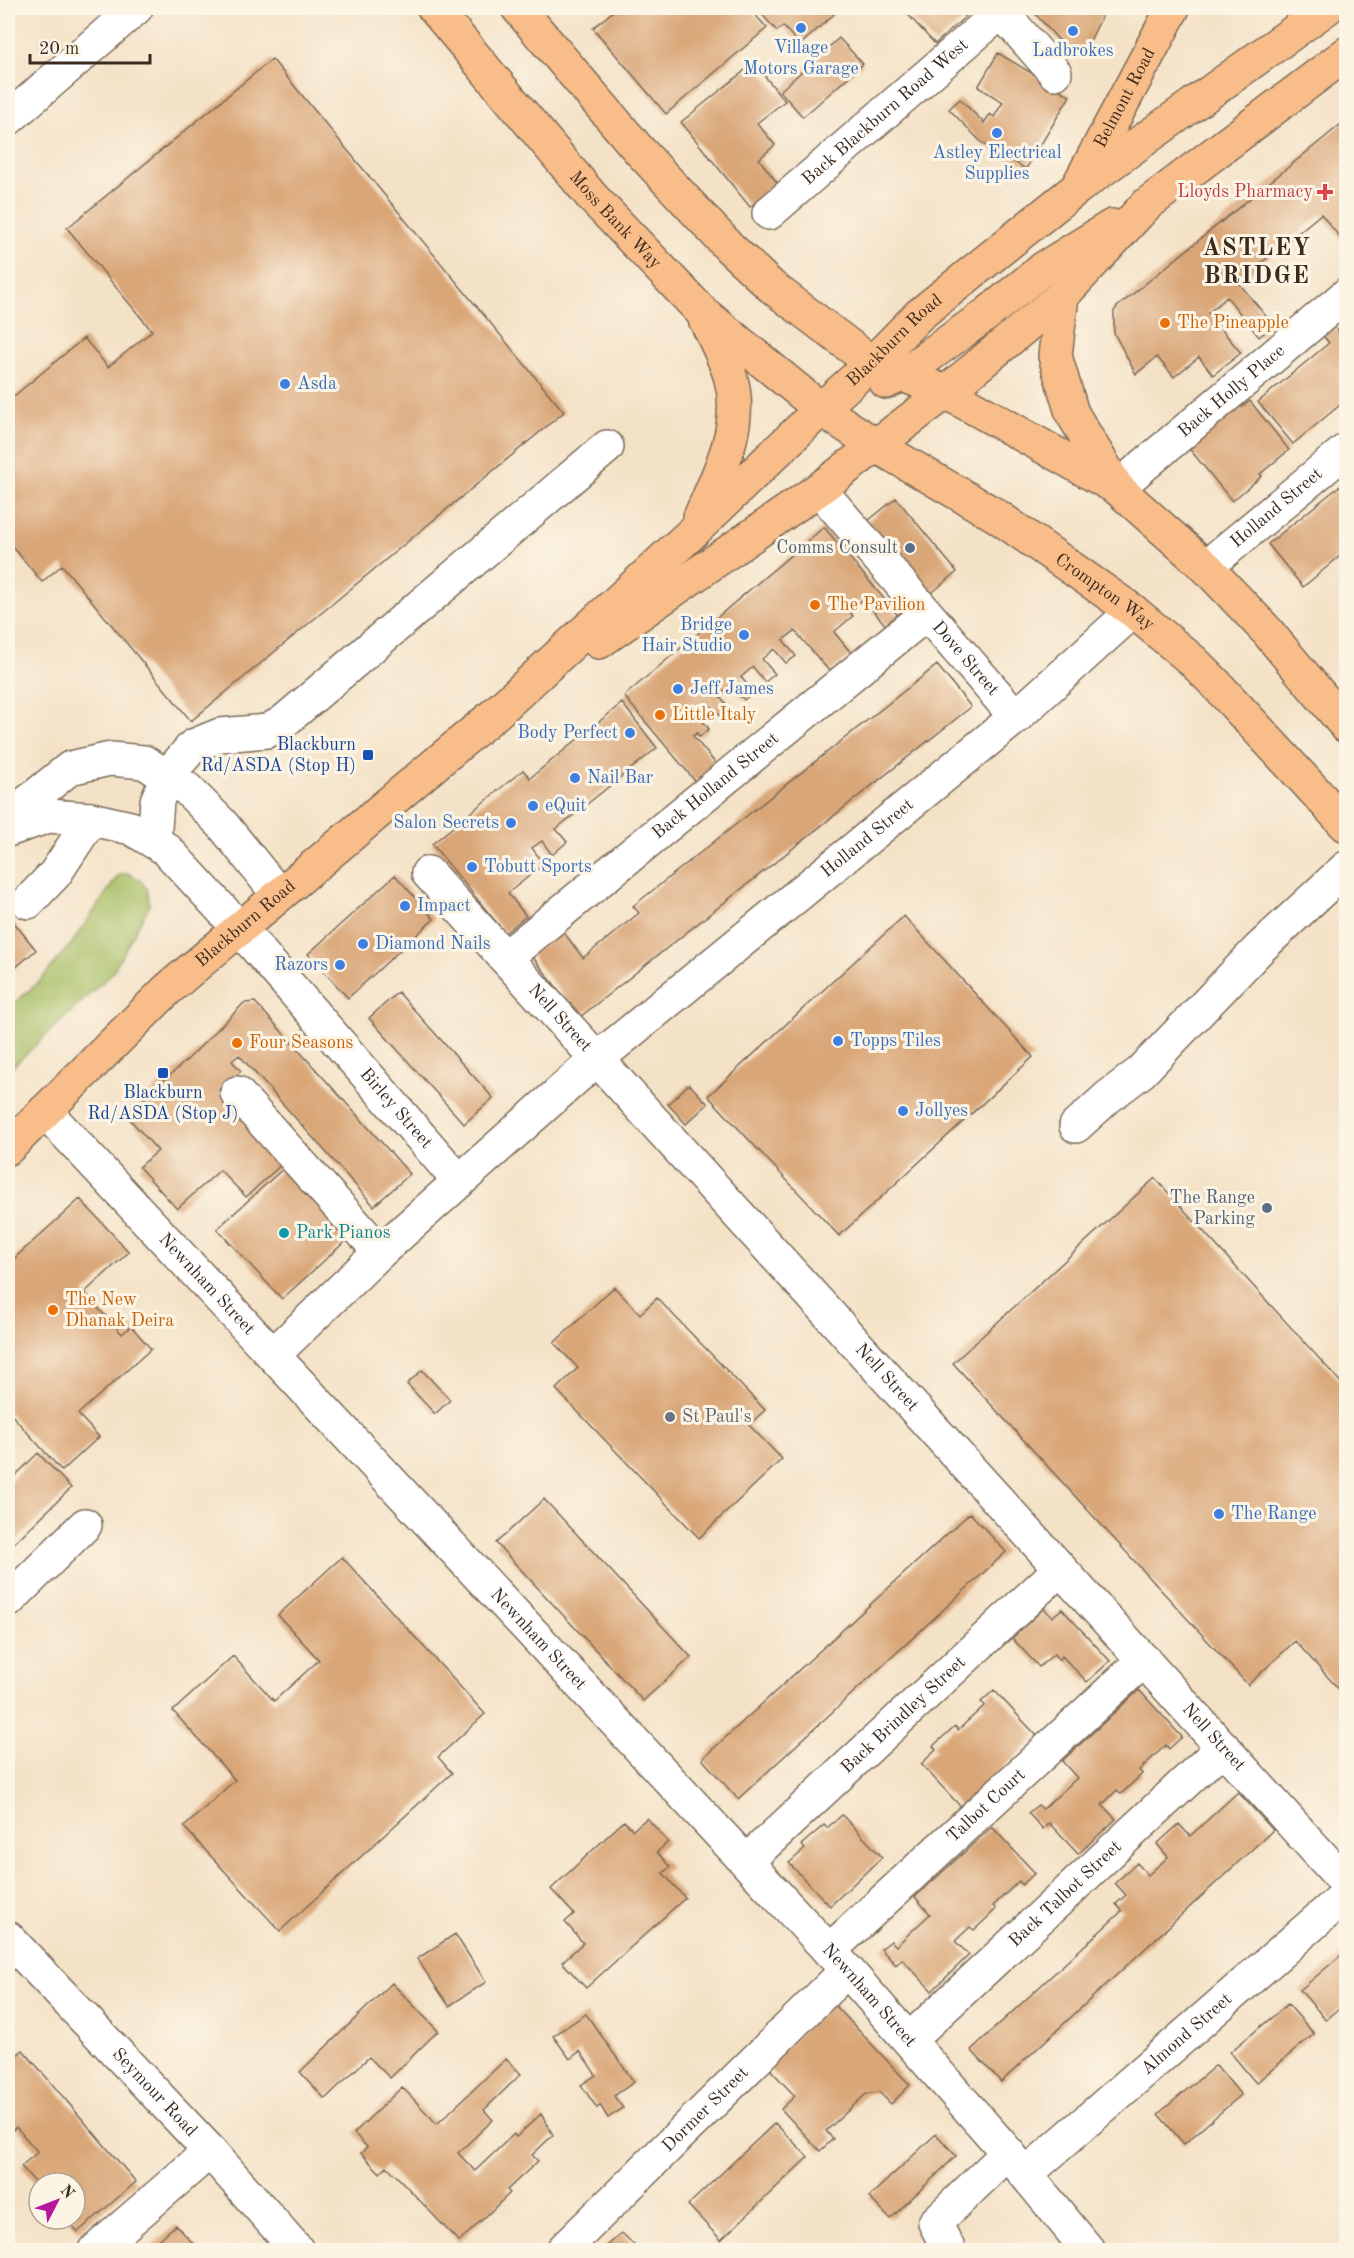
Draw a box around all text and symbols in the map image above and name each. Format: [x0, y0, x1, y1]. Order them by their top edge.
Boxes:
marker: Village Motors Garage [794, 21, 808, 35]
marker: Ladbrokes [1066, 24, 1080, 38]
scale bar [30, 27, 150, 65]
street label: Back Blackburn Road West [799, 36, 972, 189]
place label: Village Motors Garage [743, 39, 859, 78]
text: 20 m [39, 40, 79, 58]
place label: Ladbrokes [1032, 42, 1114, 60]
street label: Belmont Road [1091, 45, 1159, 151]
marker: Astley Electrical Supplies [990, 126, 1004, 140]
place label: Astley Electrical Supplies [932, 144, 1062, 183]
street label: Moss Bank Way [566, 168, 665, 273]
place label: Lloyds Pharmacy [1177, 183, 1313, 201]
marker: Lloyds Pharmacy [1318, 185, 1332, 199]
district label: ASTLEY BRIDGE [1202, 237, 1312, 289]
street label: Blackburn Road [844, 291, 946, 390]
place label: The Pineapple [1177, 314, 1289, 332]
marker: The Pineapple [1158, 316, 1172, 330]
street label: Back Holly Place [1175, 342, 1288, 441]
place label: Asda [297, 375, 337, 393]
marker: Asda [278, 377, 292, 391]
street label: Holland Street [1227, 465, 1326, 551]
place label: Comms Consult [776, 539, 898, 557]
marker: Comms Consult [903, 541, 917, 555]
street label: Crompton Way [1052, 550, 1158, 634]
place label: The Pavilion [827, 596, 926, 614]
marker: The Pavilion [808, 598, 822, 612]
place label: Bridge Hair Studio [641, 616, 732, 655]
street label: Dove Street [929, 618, 1002, 699]
marker: Bridge Hair Studio [737, 628, 751, 642]
place label: Jeff James [690, 680, 774, 698]
marker: Jeff James [671, 682, 685, 696]
place label: Little Italy [672, 706, 757, 724]
marker: Little Italy [653, 708, 667, 722]
place label: Body Perfect [517, 724, 618, 742]
marker: Body Perfect [623, 726, 637, 740]
street label: Back Holland Street [649, 729, 782, 843]
place label: Blackburn Rd/ASDA (Stop H) [201, 736, 356, 775]
marker: Blackburn Rd/ASDA (Stop H) [361, 748, 375, 762]
place label: Nail Bar [587, 769, 654, 787]
marker: Nail Bar [568, 771, 582, 785]
street label: Holland Street [818, 795, 917, 881]
place label: eQuit [545, 797, 587, 815]
marker: eQuit [526, 799, 540, 813]
place label: Salon Secrets [393, 814, 499, 832]
marker: Salon Secrets [504, 816, 518, 830]
place label: Tobutt Sports [484, 858, 592, 876]
marker: Tobutt Sports [465, 860, 479, 874]
street label: Blackburn Road [192, 877, 299, 971]
place label: Impact [417, 897, 471, 915]
marker: Impact [398, 899, 412, 913]
place label: Diamond Nails [375, 935, 491, 953]
marker: Diamond Nails [356, 937, 370, 951]
place label: Razors [274, 956, 328, 974]
marker: Razors [333, 958, 347, 972]
street label: Nell Street [525, 981, 595, 1055]
place label: Topps Tiles [850, 1032, 941, 1050]
place label: Four Seasons [249, 1034, 354, 1052]
marker: Topps Tiles [831, 1034, 845, 1048]
marker: Four Seasons [230, 1036, 244, 1050]
street label: Birley Street [356, 1065, 436, 1152]
marker: Blackburn Rd/ASDA (Stop J) [156, 1066, 170, 1080]
place label: Blackburn Rd/ASDA (Stop J) [88, 1084, 238, 1123]
place label: Jollyes [915, 1102, 968, 1120]
marker: Jollyes [896, 1104, 910, 1118]
place label: The Range Parking [1170, 1189, 1255, 1228]
marker: The Range Parking [1260, 1201, 1274, 1215]
place label: Park Pianos [296, 1224, 391, 1242]
marker: Park Pianos [277, 1226, 291, 1240]
street label: Newnham Street [155, 1230, 258, 1338]
place label: The New Dhanak Deira [65, 1291, 174, 1330]
marker: The New Dhanak Deira [46, 1303, 60, 1317]
street label: Nell Street [852, 1340, 922, 1415]
place label: St Paul's [682, 1408, 752, 1426]
marker: St Paul's [663, 1410, 677, 1424]
place label: The Range [1231, 1505, 1316, 1523]
marker: The Range [1212, 1507, 1226, 1521]
street label: Newnham Street [487, 1585, 590, 1694]
street label: Back Brindley Street [838, 1653, 969, 1777]
street label: Nell Street [1178, 1700, 1249, 1775]
street label: Talbot Court [944, 1765, 1029, 1846]
street label: Back Talbot Street [1006, 1837, 1125, 1951]
street label: Newnham Street [819, 1940, 920, 2051]
street label: Almond Street [1138, 1990, 1235, 2078]
street label: Seymour Road [109, 2045, 200, 2140]
street label: Dormer Street [659, 2063, 752, 2156]
north arrow [27, 2171, 87, 2231]
text: N [57, 2182, 77, 2203]

